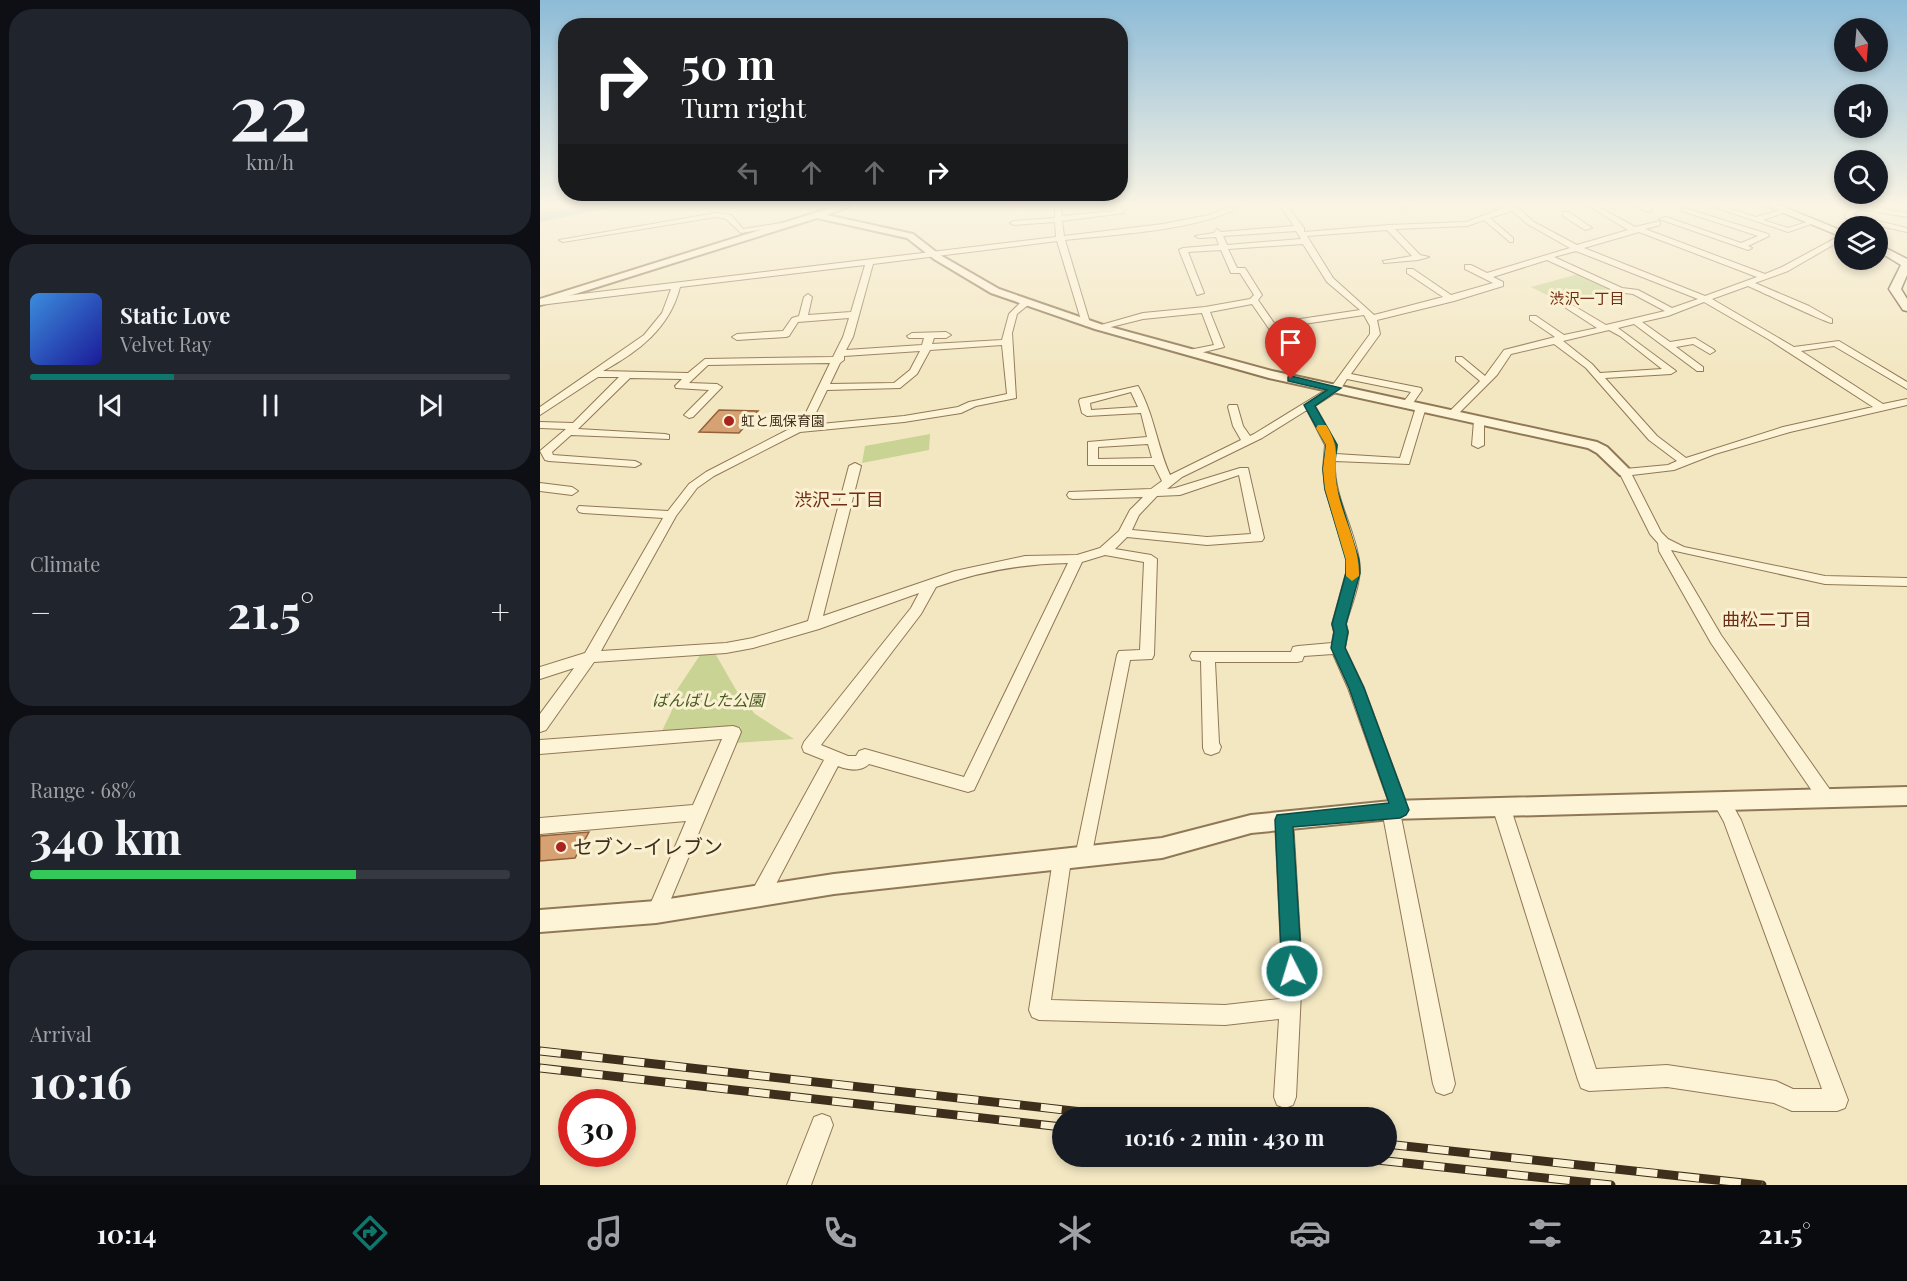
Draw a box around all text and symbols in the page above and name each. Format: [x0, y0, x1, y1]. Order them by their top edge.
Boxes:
north arrow [1834, 18, 1888, 72]
map controls [1834, 18, 1888, 270]
text: 50 m [681, 35, 775, 91]
icon: right [582, 42, 660, 120]
text: 22 [229, 57, 311, 161]
button: sound [1834, 84, 1888, 138]
text: Turn right [681, 89, 806, 125]
text: km/h [246, 148, 294, 175]
button: search [1834, 150, 1888, 204]
icon: left [732, 156, 765, 189]
icon: ahead [795, 156, 828, 189]
icon: ahead [858, 156, 891, 189]
icon: right [921, 156, 954, 189]
button: layers [1834, 216, 1888, 270]
district label: 渋沢一丁目 [1549, 288, 1625, 308]
text: Static Love [120, 300, 230, 330]
pin [1265, 317, 1316, 379]
icon: arrive [1274, 326, 1307, 359]
text: Velvet Ray [120, 330, 212, 357]
icon: previous [94, 389, 127, 422]
icon: pause [254, 389, 287, 422]
icon: next [414, 389, 447, 422]
place label: 虹と風保育園 [741, 411, 825, 430]
marker: 虹と風保育園 [722, 414, 736, 428]
district label: 渋沢二丁目 [794, 487, 884, 511]
text: Climate [30, 550, 100, 577]
text: 21.5° [228, 580, 314, 640]
text: − [30, 589, 51, 633]
text: + [491, 589, 510, 633]
district label: 曲松二丁目 [1722, 607, 1812, 631]
park label: ばんばした公園 [652, 689, 766, 710]
text: Range · 68% [30, 776, 136, 803]
text: 340 km [30, 806, 182, 866]
place label: セブン-イレブン [573, 832, 723, 859]
marker: セブン-イレブン [554, 840, 568, 854]
position arrow [1260, 939, 1324, 1003]
text: Arrival [30, 1020, 92, 1047]
text: 10:16 [30, 1050, 132, 1110]
speed limit sign: 30 [558, 1089, 636, 1167]
text: 10:16 · 2 min · 430 m [1125, 1122, 1324, 1152]
icon: directions [349, 1212, 391, 1254]
icon: music [584, 1212, 626, 1254]
icon: phone [819, 1212, 861, 1254]
icon: climate [1054, 1212, 1096, 1254]
icon: car [1289, 1212, 1331, 1254]
icon: filters [1524, 1212, 1566, 1254]
text: 10:14 [96, 1215, 157, 1251]
text: 21.5° [1759, 1215, 1811, 1251]

